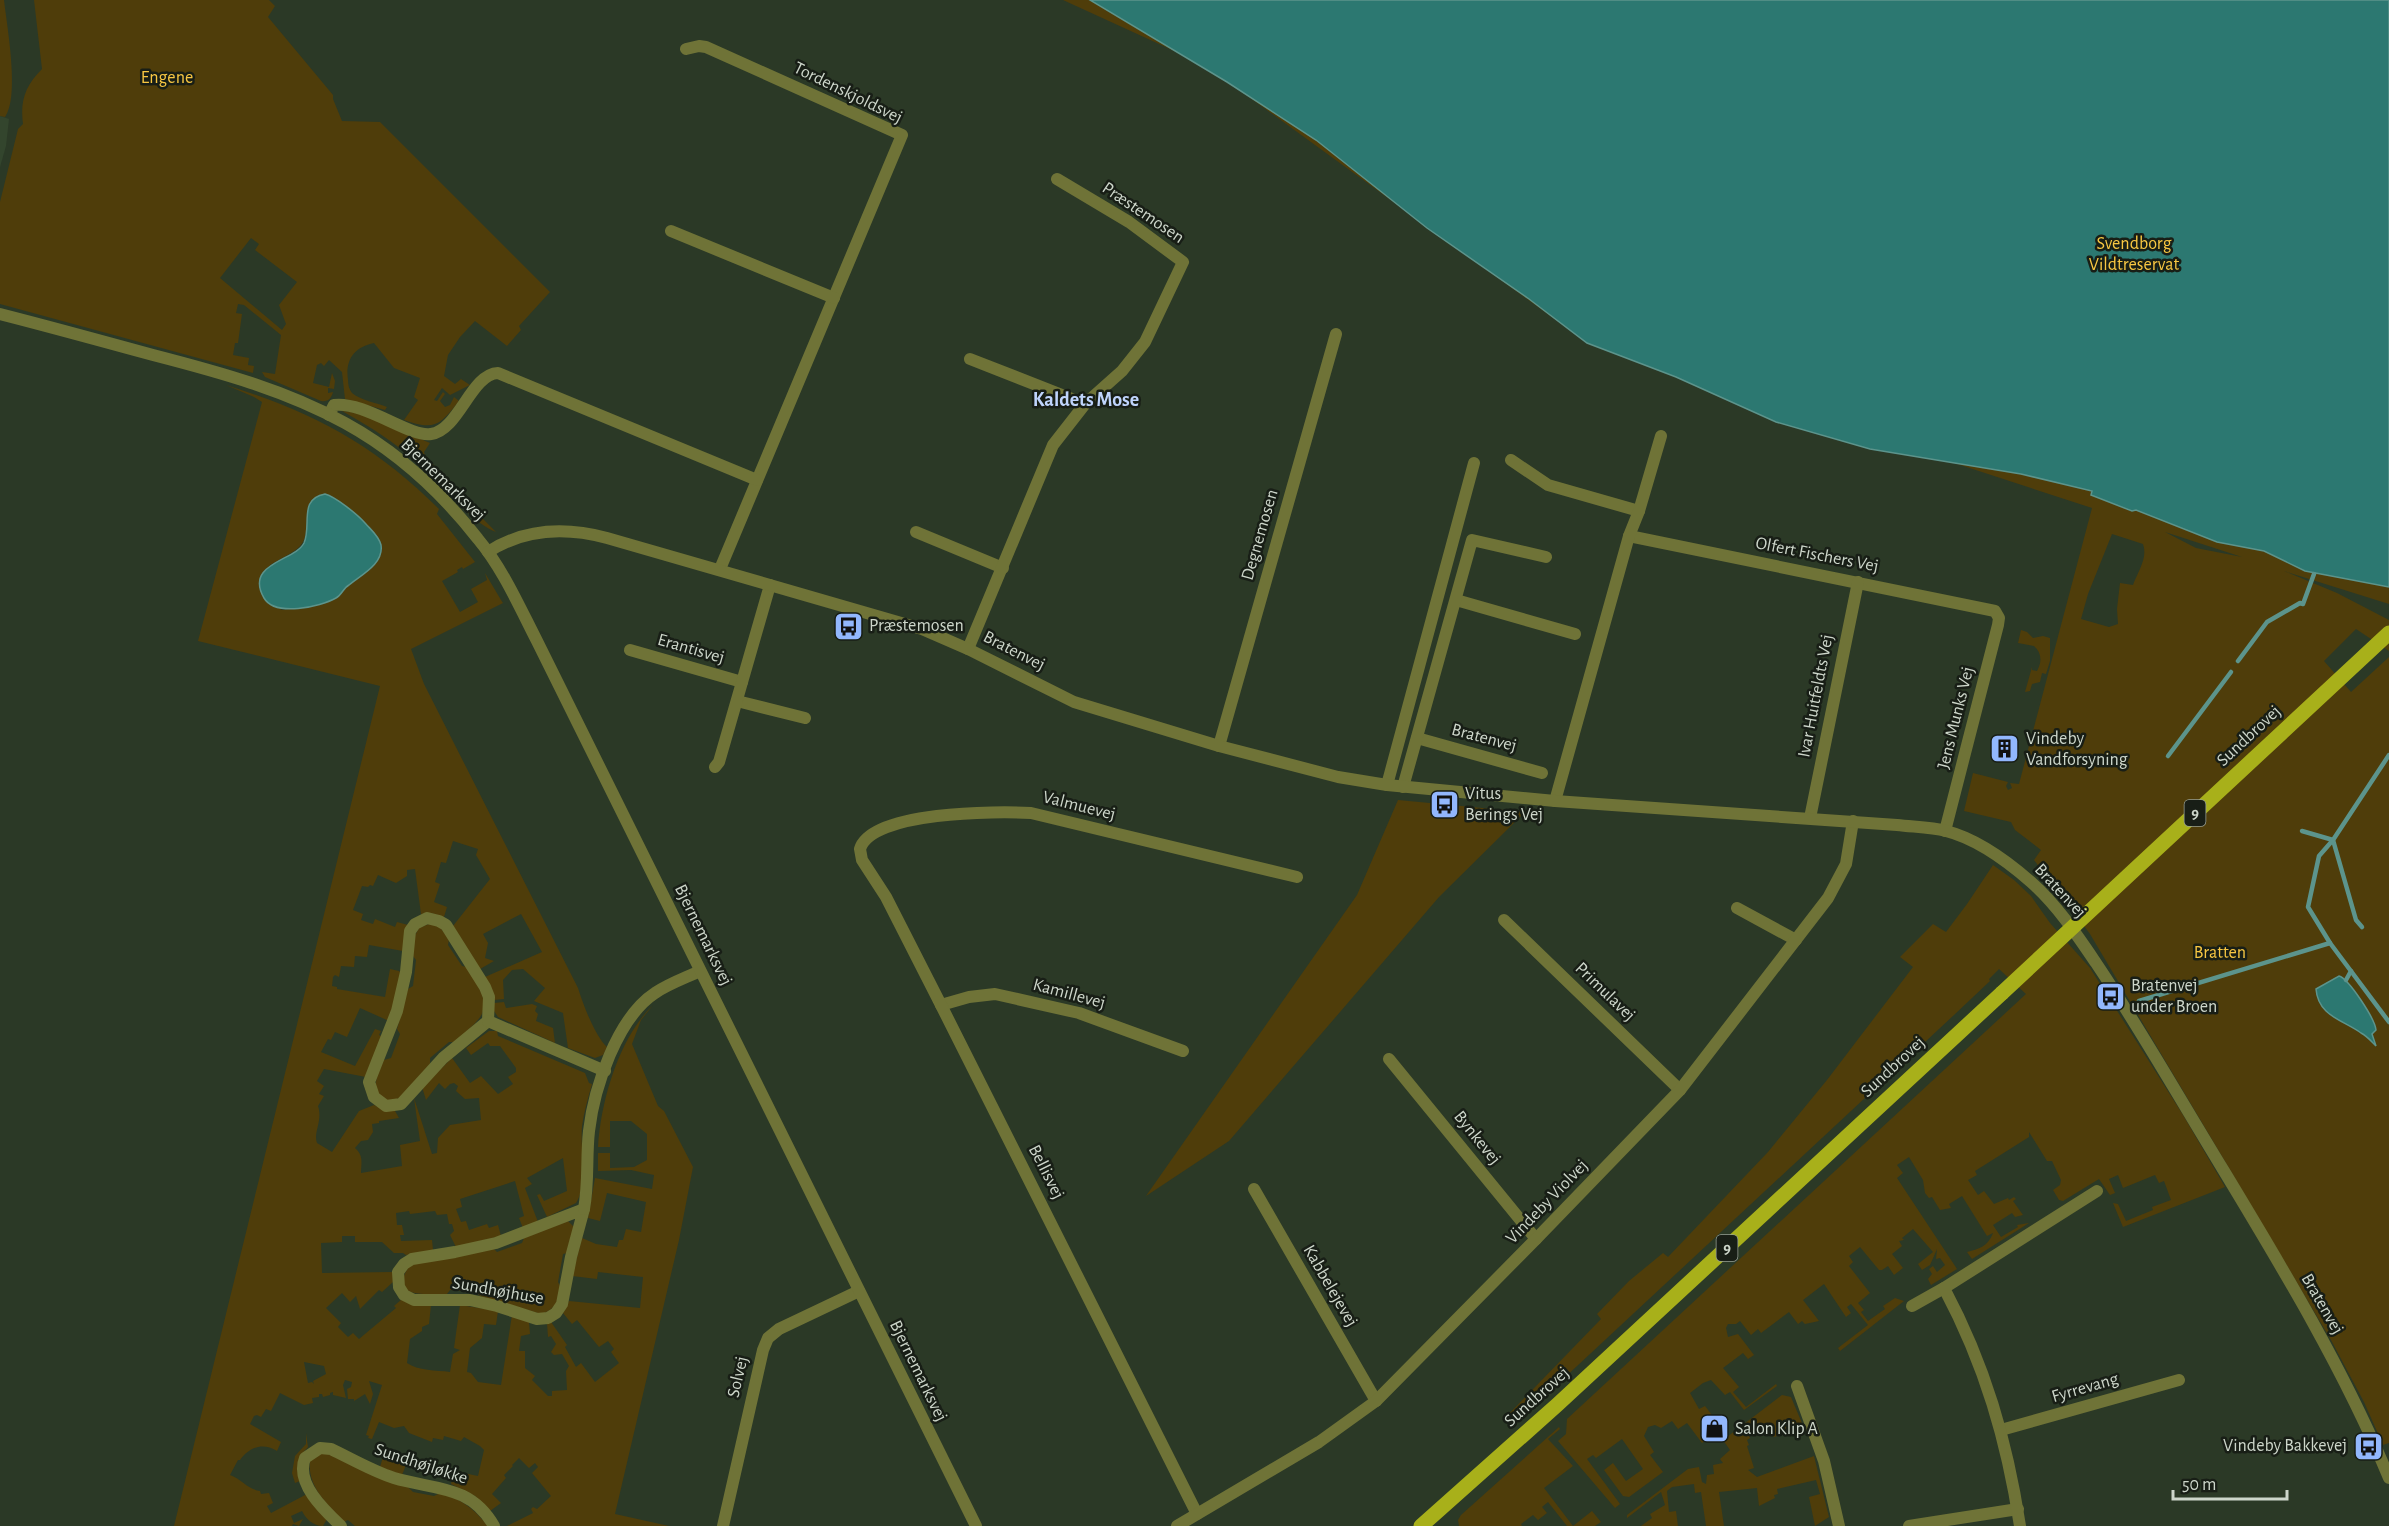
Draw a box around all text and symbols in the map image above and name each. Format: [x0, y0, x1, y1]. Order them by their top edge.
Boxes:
street label: Tordenskjoldsvej [791, 59, 905, 127]
park label: Engene [141, 69, 193, 87]
street label: Præstemosen [1099, 179, 1187, 247]
park label: Svendborg Vildtreservat [2089, 235, 2179, 274]
district label: Kaldets Mose [1033, 390, 1139, 410]
street label: Bjernemarksvej [397, 435, 489, 525]
street label: Degnemosen [1238, 488, 1282, 582]
street label: Olfert Fischers Vej [1754, 534, 1880, 576]
bus stop icon: Præstemosen [832, 610, 864, 642]
place label: Præstemosen [869, 617, 964, 635]
street label: Bratenvej [980, 628, 1048, 674]
street label: Erantisvej [655, 631, 727, 667]
street label: Ivar Huitfeldts Vej [1795, 633, 1837, 759]
street label: Jens Munks Vej [1935, 665, 1977, 771]
street label: Sundbrovej [2214, 702, 2284, 770]
street label: Bratenvej [1450, 721, 1518, 755]
place label: Vindeby Vandforsyning [2026, 730, 2128, 769]
building icon: Vindeby Vandforsyning [1989, 733, 2021, 765]
place label: Vitus Berings Vej [1465, 785, 1543, 824]
street label: Valmuevej [1041, 788, 1117, 824]
bus stop icon: Vitus Berings Vej [1428, 788, 1460, 820]
road number: 9 [2184, 800, 2206, 826]
street label: Bratenvej [2031, 861, 2089, 921]
street label: Bjernemarksvej [671, 882, 735, 988]
park label: Bratten [2194, 944, 2246, 962]
street label: Primulavej [1571, 959, 1639, 1025]
street label: Kamillevej [1031, 976, 1107, 1012]
place label: Bratenvej under Broen [2131, 977, 2217, 1016]
bus stop icon: Bratenvej under Broen [2094, 980, 2126, 1012]
street label: Sundbrovej [1858, 1033, 1928, 1101]
street label: Bynkevej [1450, 1108, 1504, 1168]
street label: Bellisvej [1025, 1142, 1067, 1202]
street label: Vindeby Violvej [1503, 1156, 1591, 1248]
road number: 9 [1716, 1235, 1738, 1261]
street label: Kabbelejevej [1299, 1242, 1361, 1330]
street label: Bratenvej [2298, 1271, 2346, 1337]
street label: Sundhøjhuse [451, 1274, 545, 1308]
street label: Bjernemarksvej [886, 1318, 950, 1424]
street label: Solvej [725, 1355, 751, 1399]
street label: Sundbrovej [1501, 1364, 1573, 1430]
street label: Fyrrevang [2050, 1370, 2121, 1406]
shop icon: Salon Klip A [1698, 1413, 1730, 1445]
place label: Salon Klip A [1735, 1420, 1819, 1438]
bus stop icon: Vindeby Bakkevej [2352, 1430, 2384, 1462]
place label: Vindeby Bakkevej [2223, 1437, 2347, 1455]
street label: Sundhøjløkke [372, 1440, 470, 1488]
scale bar [2173, 1463, 2287, 1501]
text: 50 m [2182, 1476, 2216, 1494]

